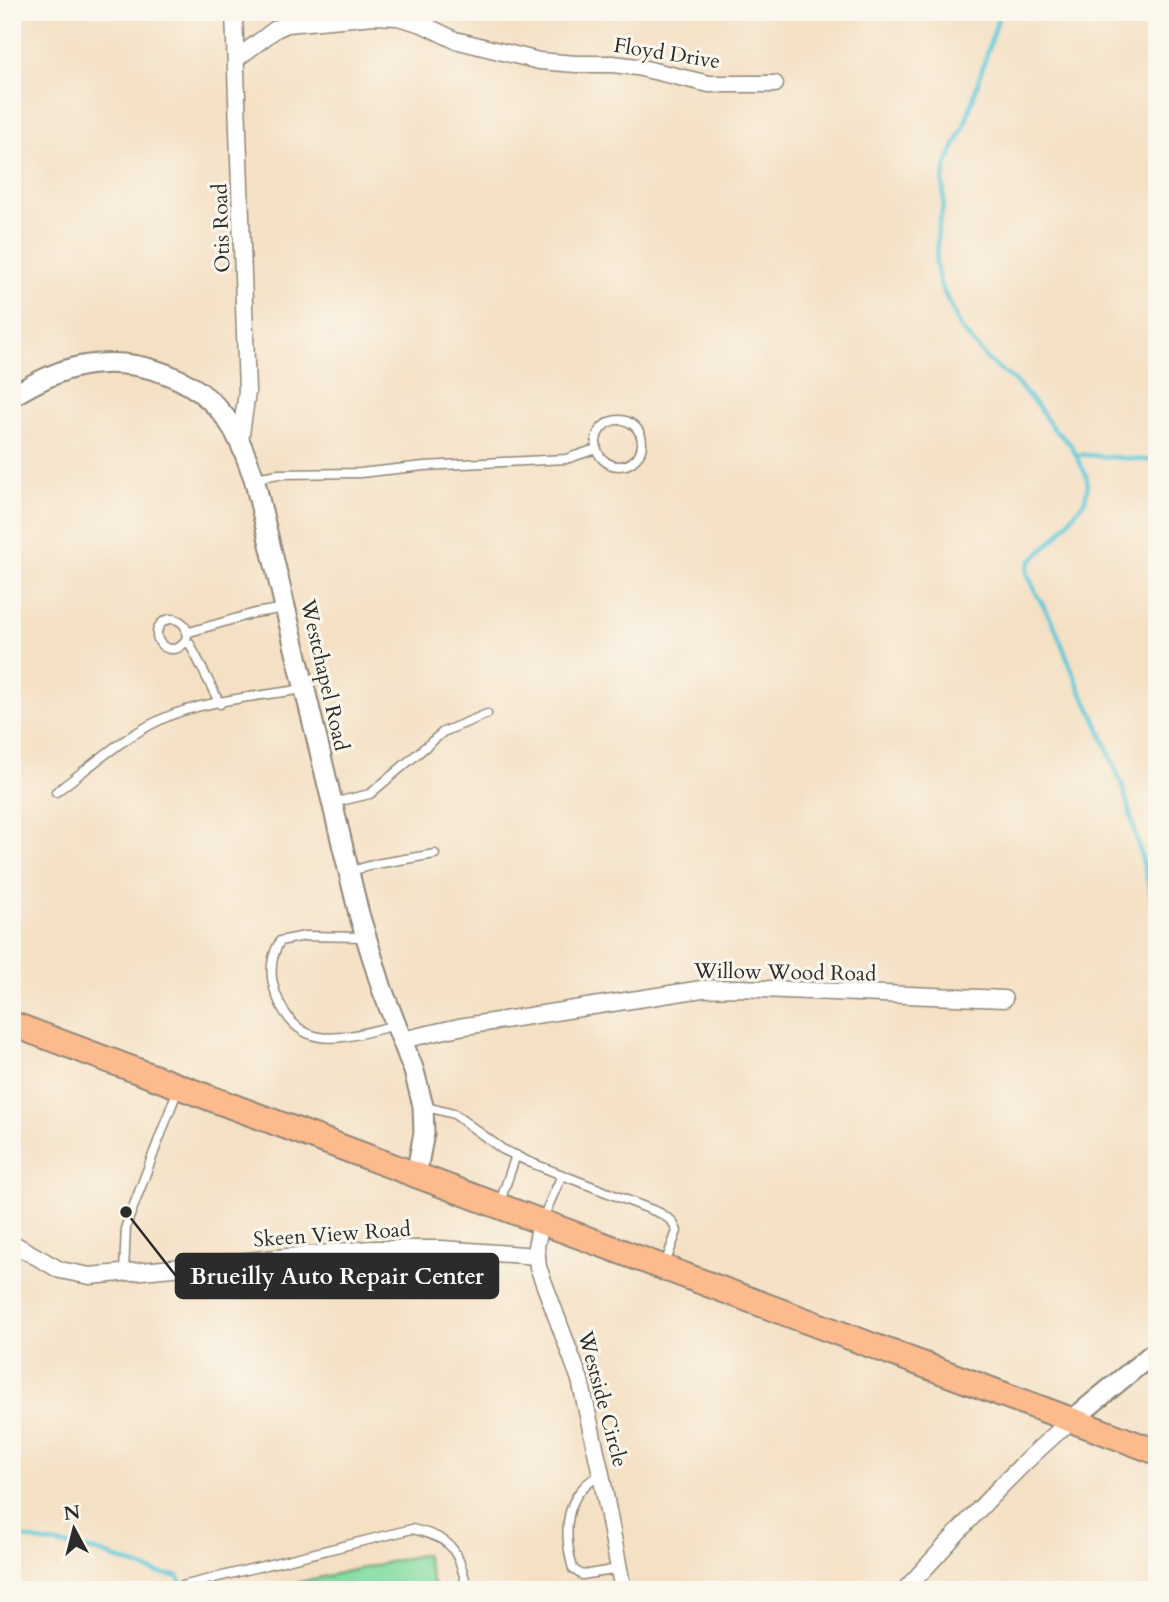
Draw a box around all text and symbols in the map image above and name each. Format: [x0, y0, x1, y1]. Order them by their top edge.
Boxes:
street label: Floyd Drive [612, 31, 722, 76]
street label: Otis Road [205, 183, 238, 273]
street label: Westchapel Road [293, 596, 356, 754]
street label: Willow Wood Road [693, 956, 876, 989]
street label: Skeen View Road [252, 1215, 412, 1254]
callout: Brueilly Auto Repair Center [176, 1254, 498, 1298]
text: Brueilly Auto Repair Center [190, 1261, 485, 1292]
street label: Westside Circle [570, 1327, 635, 1470]
north arrow [38, 1494, 108, 1564]
text: N [62, 1499, 82, 1527]

